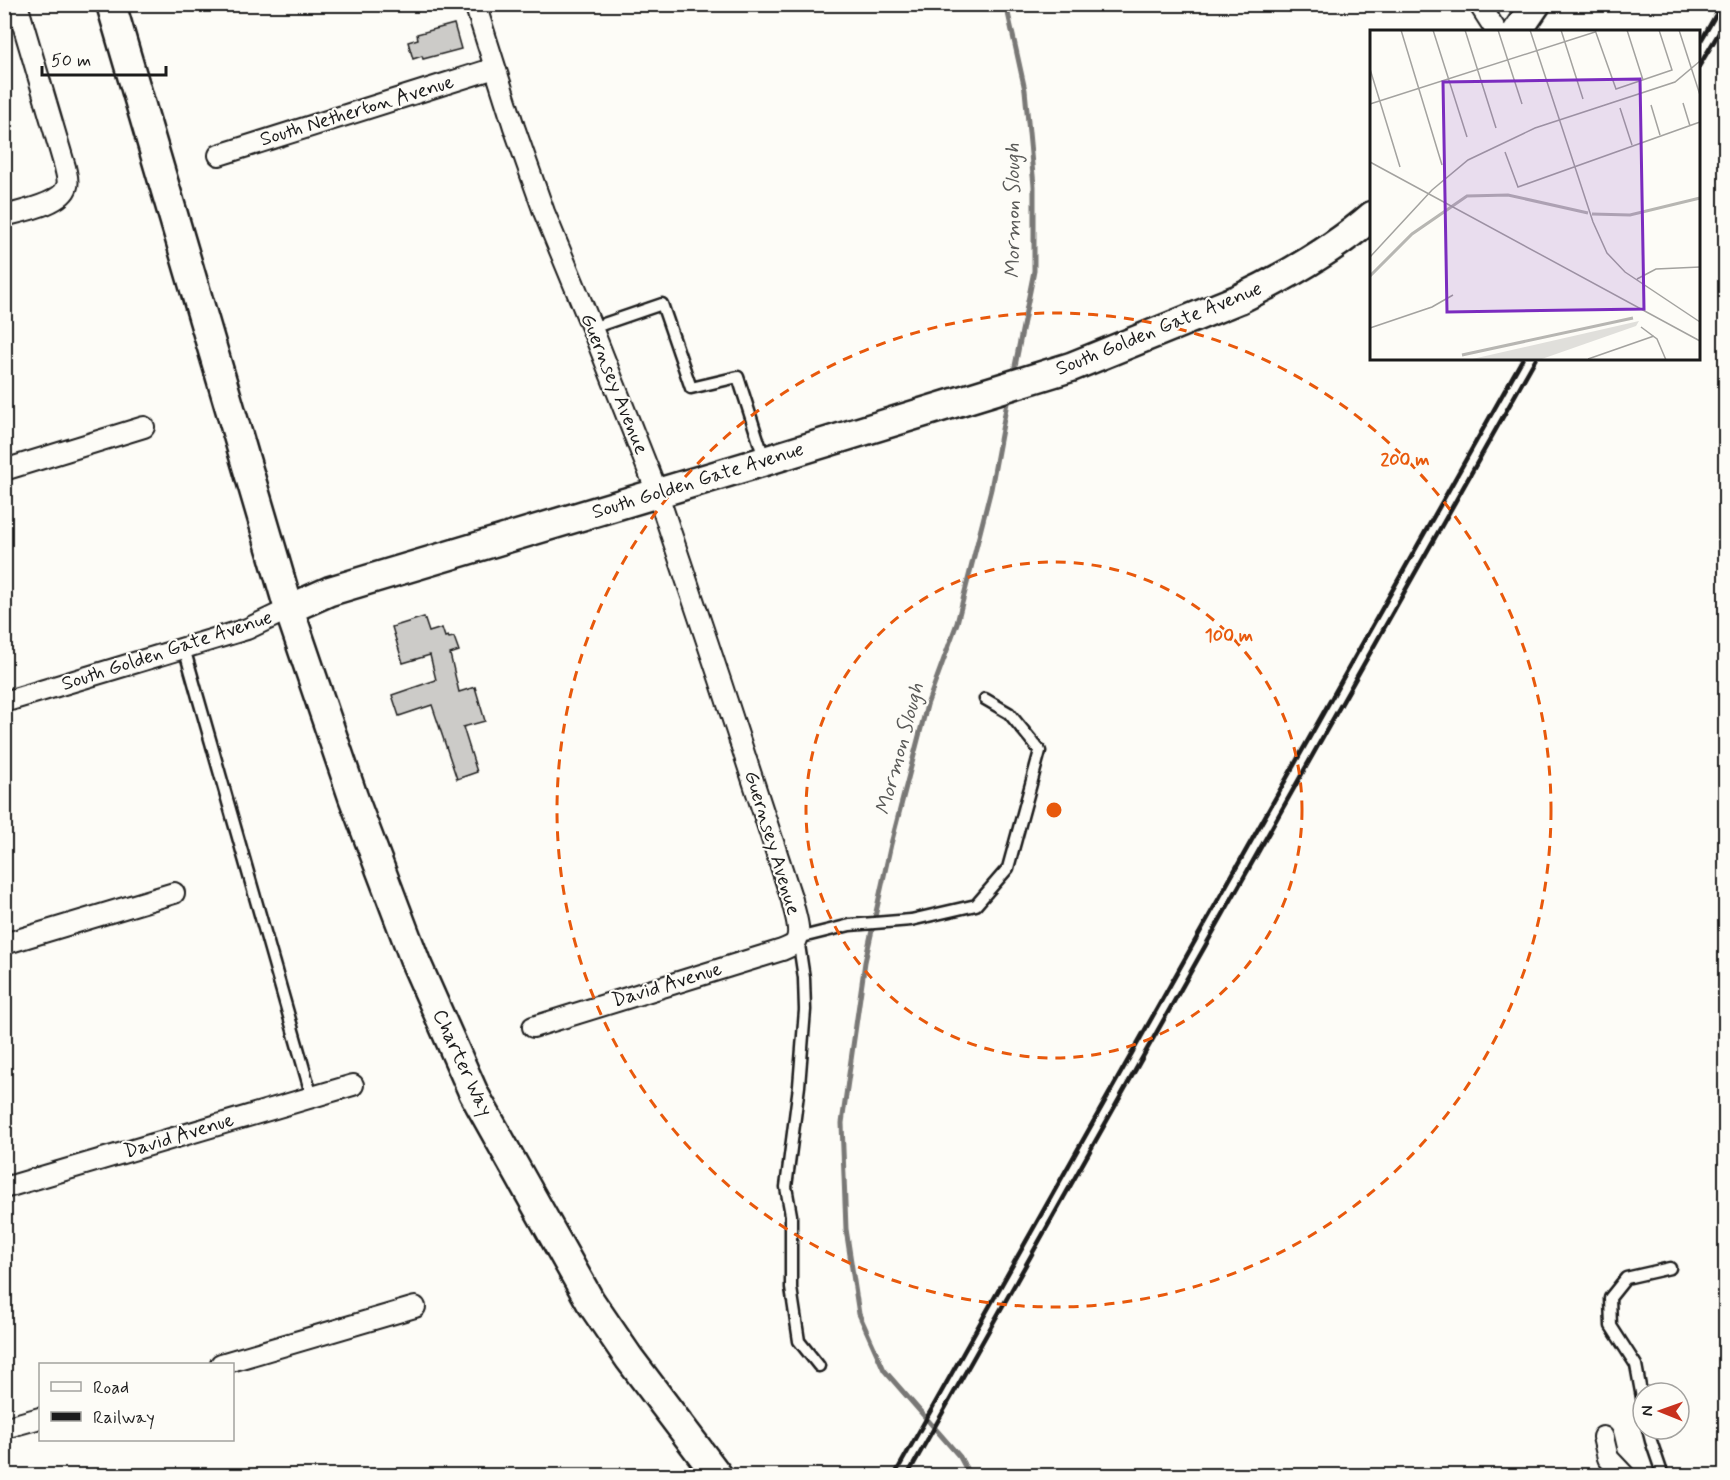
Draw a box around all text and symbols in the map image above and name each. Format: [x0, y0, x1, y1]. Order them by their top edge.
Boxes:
inset map [1370, 30, 1700, 360]
scale bar [42, 39, 166, 77]
text: 50 m [51, 49, 91, 73]
street label: South Netherton Avenue [257, 69, 457, 153]
water label: Mormon Slough [999, 143, 1027, 279]
street label: South Golden Gate Avenue [1052, 275, 1266, 383]
street label: Guernsey Avenue [573, 309, 655, 459]
street label: South Golden Gate Avenue [589, 436, 807, 526]
text: 200 m [1380, 448, 1430, 472]
street label: South Golden Gate Avenue [58, 604, 276, 698]
text: 100 m [1205, 624, 1253, 648]
water label: Mormon Slough [869, 680, 931, 818]
street label: Guernsey Avenue [737, 767, 807, 919]
centre of rings [1044, 800, 1064, 820]
street label: David Avenue [609, 955, 725, 1015]
street label: Charter Way [425, 1005, 499, 1121]
street label: David Avenue [121, 1106, 237, 1166]
legend [39, 1363, 234, 1441]
text: Road [93, 1376, 129, 1400]
north arrow [1631, 1381, 1691, 1441]
text: N [1637, 1405, 1658, 1416]
text: Railway [93, 1406, 155, 1430]

